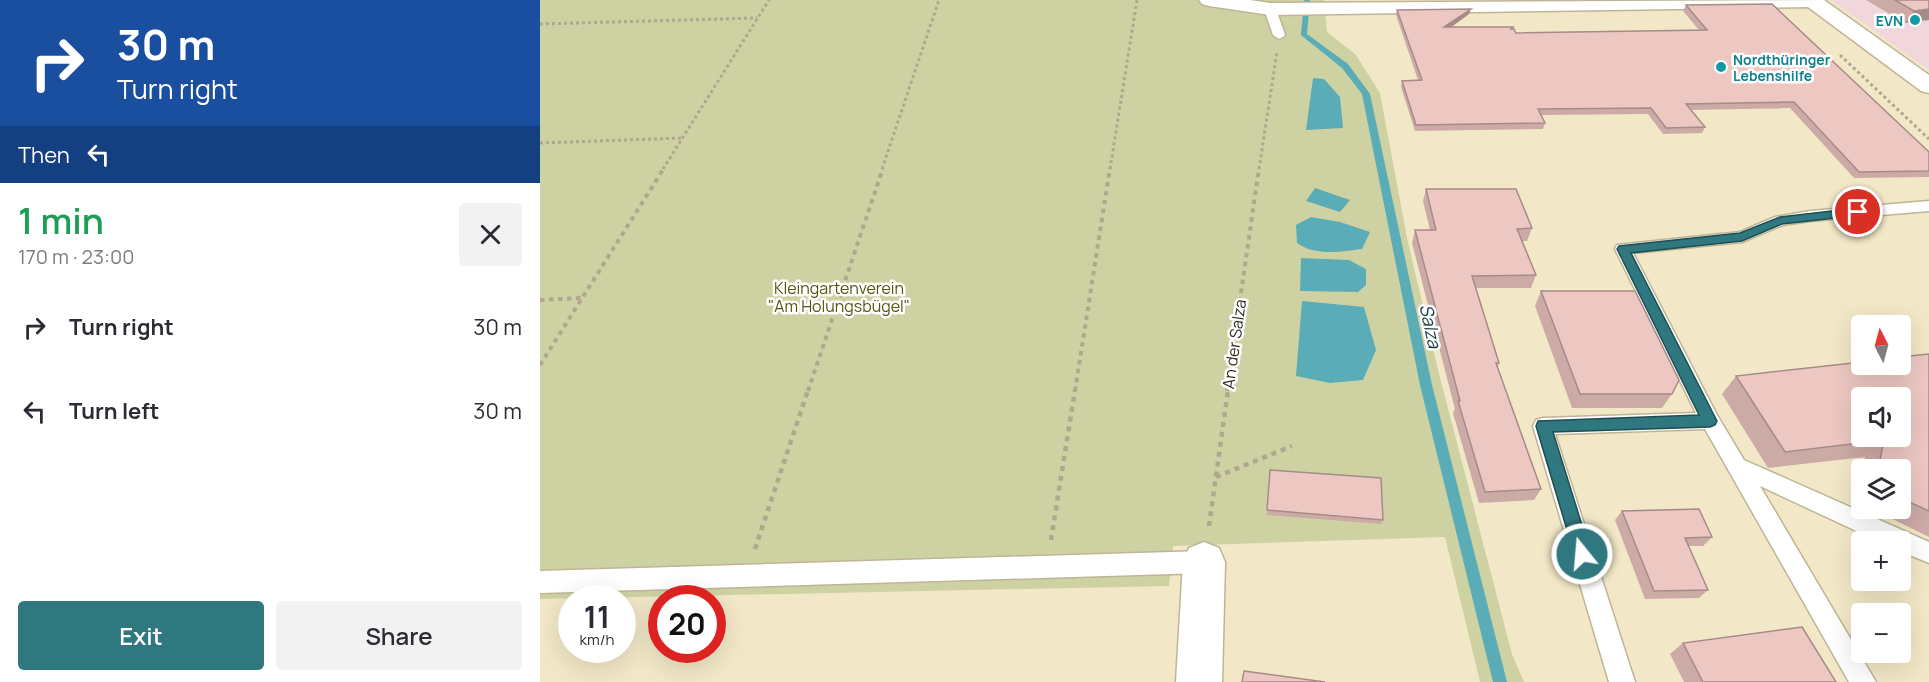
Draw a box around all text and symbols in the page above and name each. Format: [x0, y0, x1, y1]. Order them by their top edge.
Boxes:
place label: EVN [1876, 11, 1903, 30]
marker: EVN [1908, 13, 1922, 27]
text: 30 m [117, 15, 215, 73]
icon: right [18, 24, 96, 102]
place label: Nordthüringer Lebenshilfe [1733, 50, 1831, 85]
marker: Nordthüringer Lebenshilfe [1714, 60, 1728, 74]
text: Turn right [117, 70, 238, 107]
icon: left [82, 138, 115, 171]
text: Then [18, 140, 70, 170]
pin [1832, 186, 1883, 237]
icon: arrive [1841, 195, 1874, 228]
text: 1 min [18, 196, 104, 245]
button: close [459, 203, 522, 266]
text: 170 m · 23:00 [18, 243, 134, 270]
park label: Kleingartenverein "Am Holungsbügel" [768, 277, 910, 317]
street label: An der Salza [1217, 298, 1251, 390]
water label: Salza [1415, 302, 1448, 351]
icon: right [18, 311, 51, 344]
text: Turn right [69, 312, 174, 342]
text: 30 m [473, 312, 522, 342]
north arrow [1851, 315, 1911, 375]
map controls [1851, 315, 1911, 663]
button: sound [1851, 387, 1911, 447]
icon: left [18, 395, 51, 428]
text: Turn left [69, 396, 159, 426]
text: 30 m [473, 396, 522, 426]
button: layers [1851, 459, 1911, 519]
position arrow [1550, 522, 1614, 586]
button: + [1851, 531, 1911, 591]
speed limit sign: 20 [648, 585, 726, 663]
text: 11 [584, 596, 610, 637]
button: Exit [18, 601, 264, 670]
button: Share [276, 601, 522, 670]
button: − [1851, 603, 1911, 663]
text: km/h [580, 629, 614, 650]

